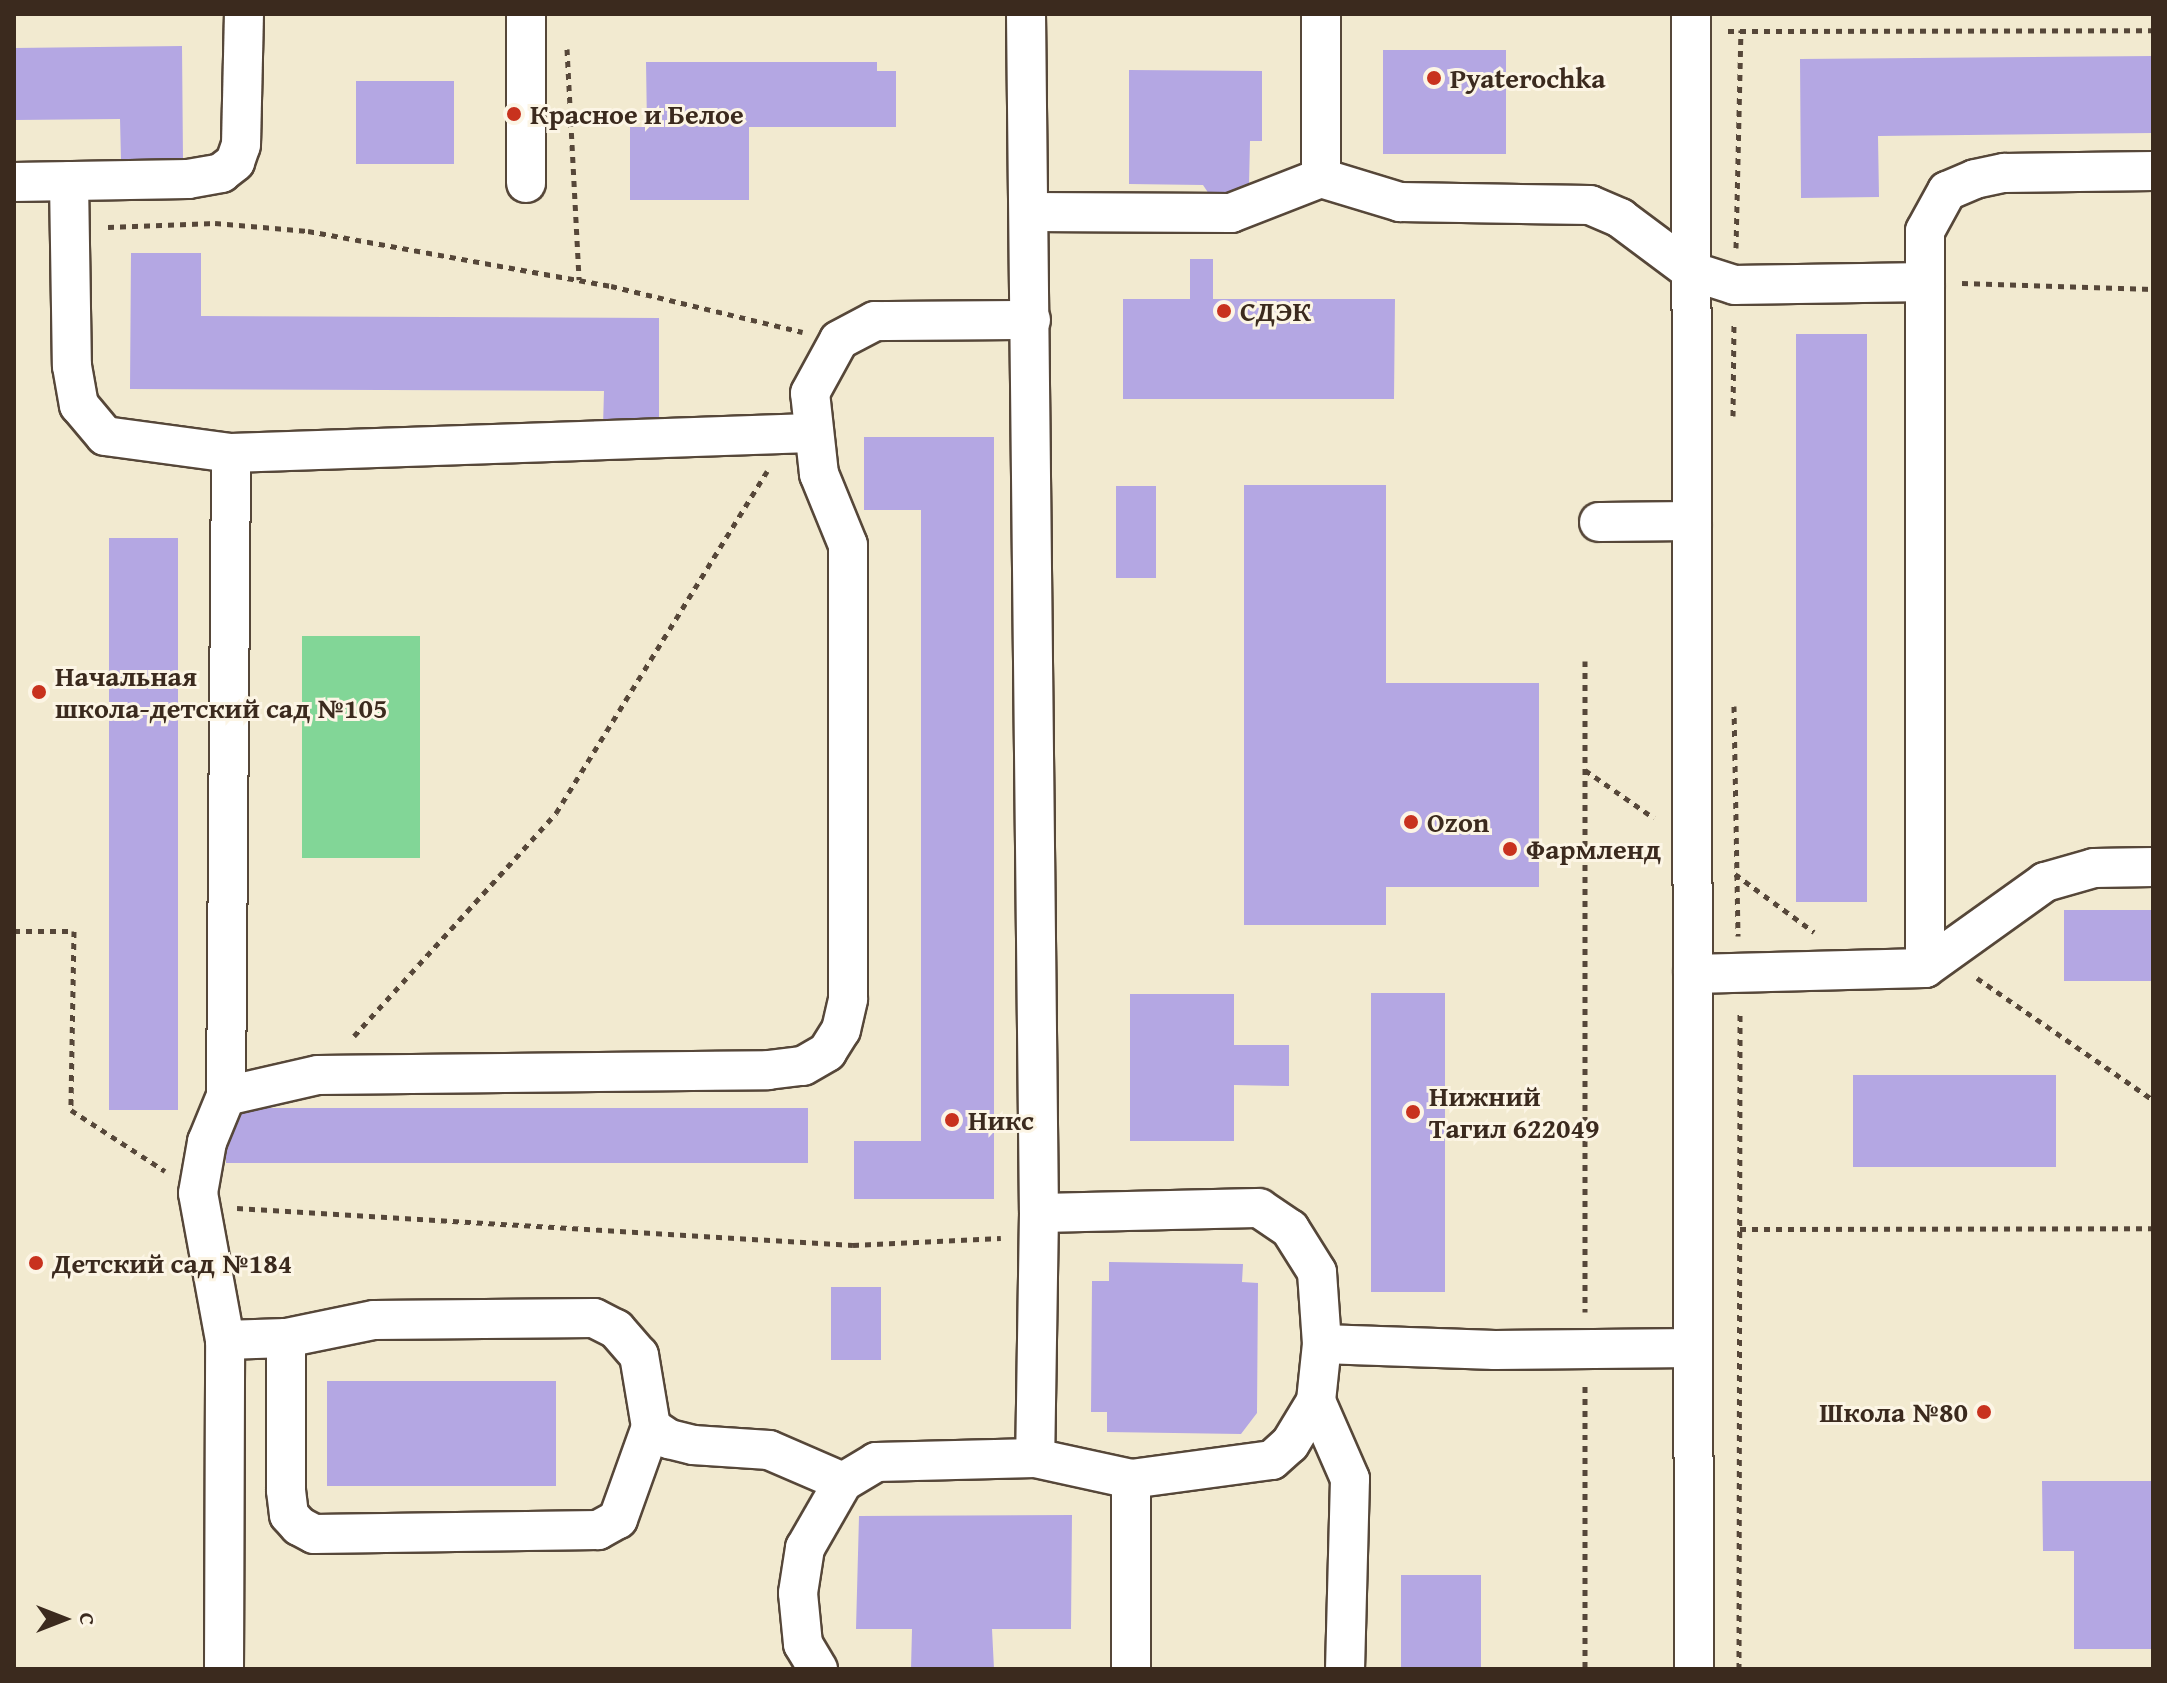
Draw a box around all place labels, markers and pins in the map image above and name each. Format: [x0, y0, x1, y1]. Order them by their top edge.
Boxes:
place label: Pyaterochka [1450, 61, 1606, 95]
marker: Pyaterochka [1425, 69, 1443, 87]
place label: Красное и Белое [530, 97, 744, 131]
marker: Красное и Белое [505, 105, 523, 123]
place label: СДЭК [1240, 294, 1311, 328]
marker: СДЭК [1215, 302, 1233, 320]
place label: Начальная школа-детский сад №105 [55, 659, 387, 725]
marker: Начальная школа-детский сад №105 [30, 683, 48, 701]
place label: Ozon [1427, 805, 1489, 839]
marker: Ozon [1402, 813, 1420, 831]
place label: Фармленд [1526, 832, 1661, 866]
marker: Фармленд [1501, 840, 1519, 858]
place label: Нижний Тагил 622049 [1429, 1079, 1600, 1145]
place label: Никс [968, 1103, 1034, 1137]
marker: Нижний Тагил 622049 [1404, 1103, 1422, 1121]
marker: Никс [943, 1111, 961, 1129]
place label: Детский сад №184 [52, 1246, 292, 1280]
marker: Детский сад №184 [27, 1254, 45, 1272]
place label: Школа №80 [1819, 1395, 1968, 1429]
marker: Школа №80 [1975, 1403, 1993, 1421]

